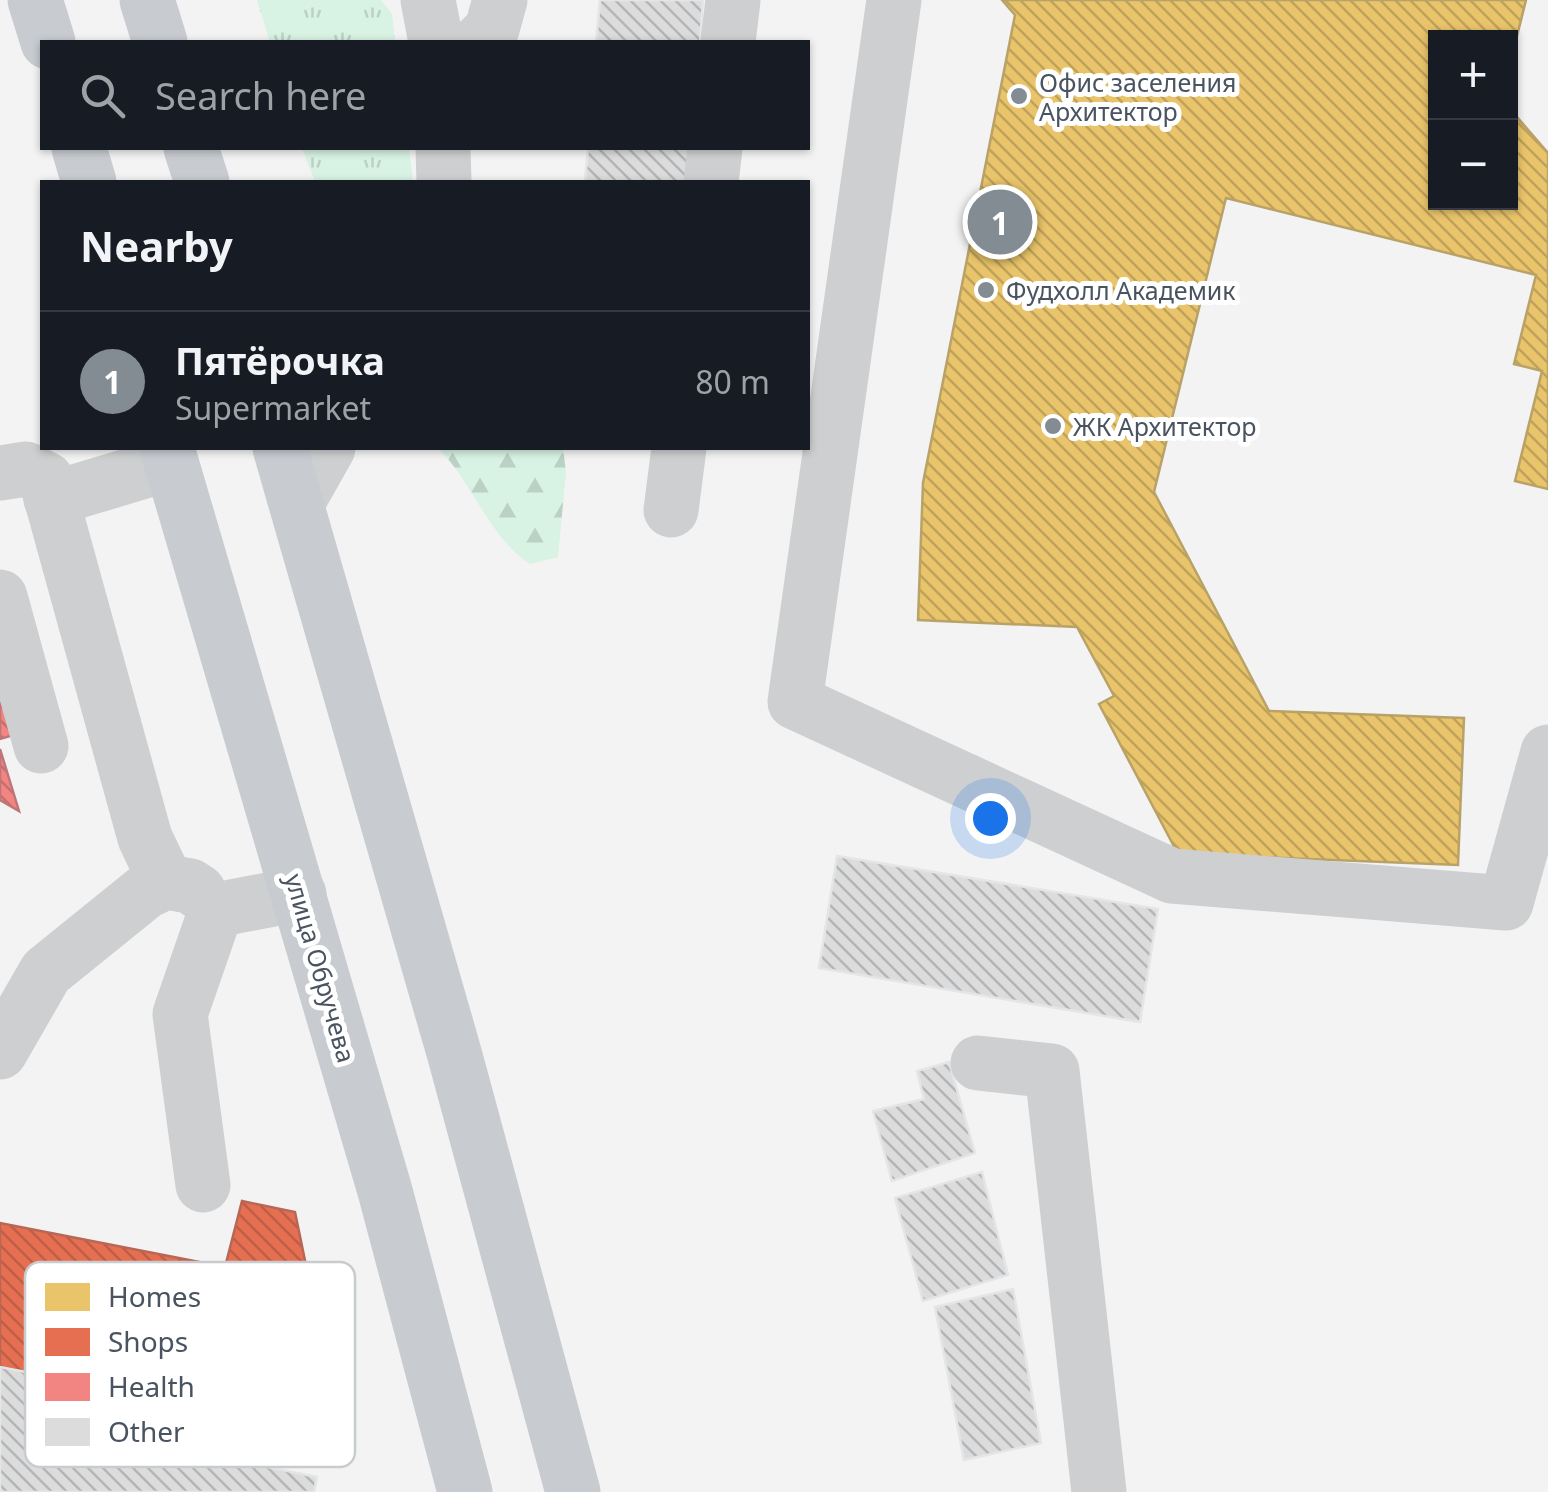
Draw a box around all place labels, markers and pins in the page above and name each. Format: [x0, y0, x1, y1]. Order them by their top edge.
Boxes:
place label: Офис заселения Архитектор [1039, 65, 1237, 128]
marker: Офис заселения Архитектор [1008, 85, 1030, 107]
pin: 1 [968, 184, 1032, 260]
place label: Фудхолл Академик [1006, 273, 1236, 307]
marker: Фудхолл Академик [975, 279, 997, 301]
place label: ЖК Архитектор [1073, 409, 1257, 443]
marker: ЖК Архитектор [1042, 415, 1064, 437]

